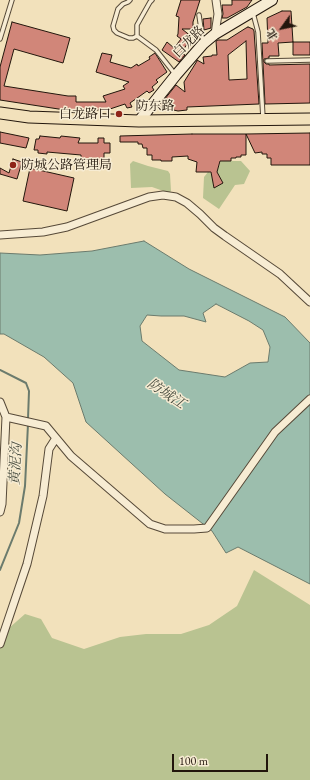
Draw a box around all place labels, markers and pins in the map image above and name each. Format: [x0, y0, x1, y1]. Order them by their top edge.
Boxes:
place label: 白龙路口 [59, 106, 111, 122]
marker: 白龙路口 [114, 109, 124, 119]
place label: 防城公路管理局 [21, 157, 112, 173]
marker: 防城公路管理局 [8, 160, 18, 170]

